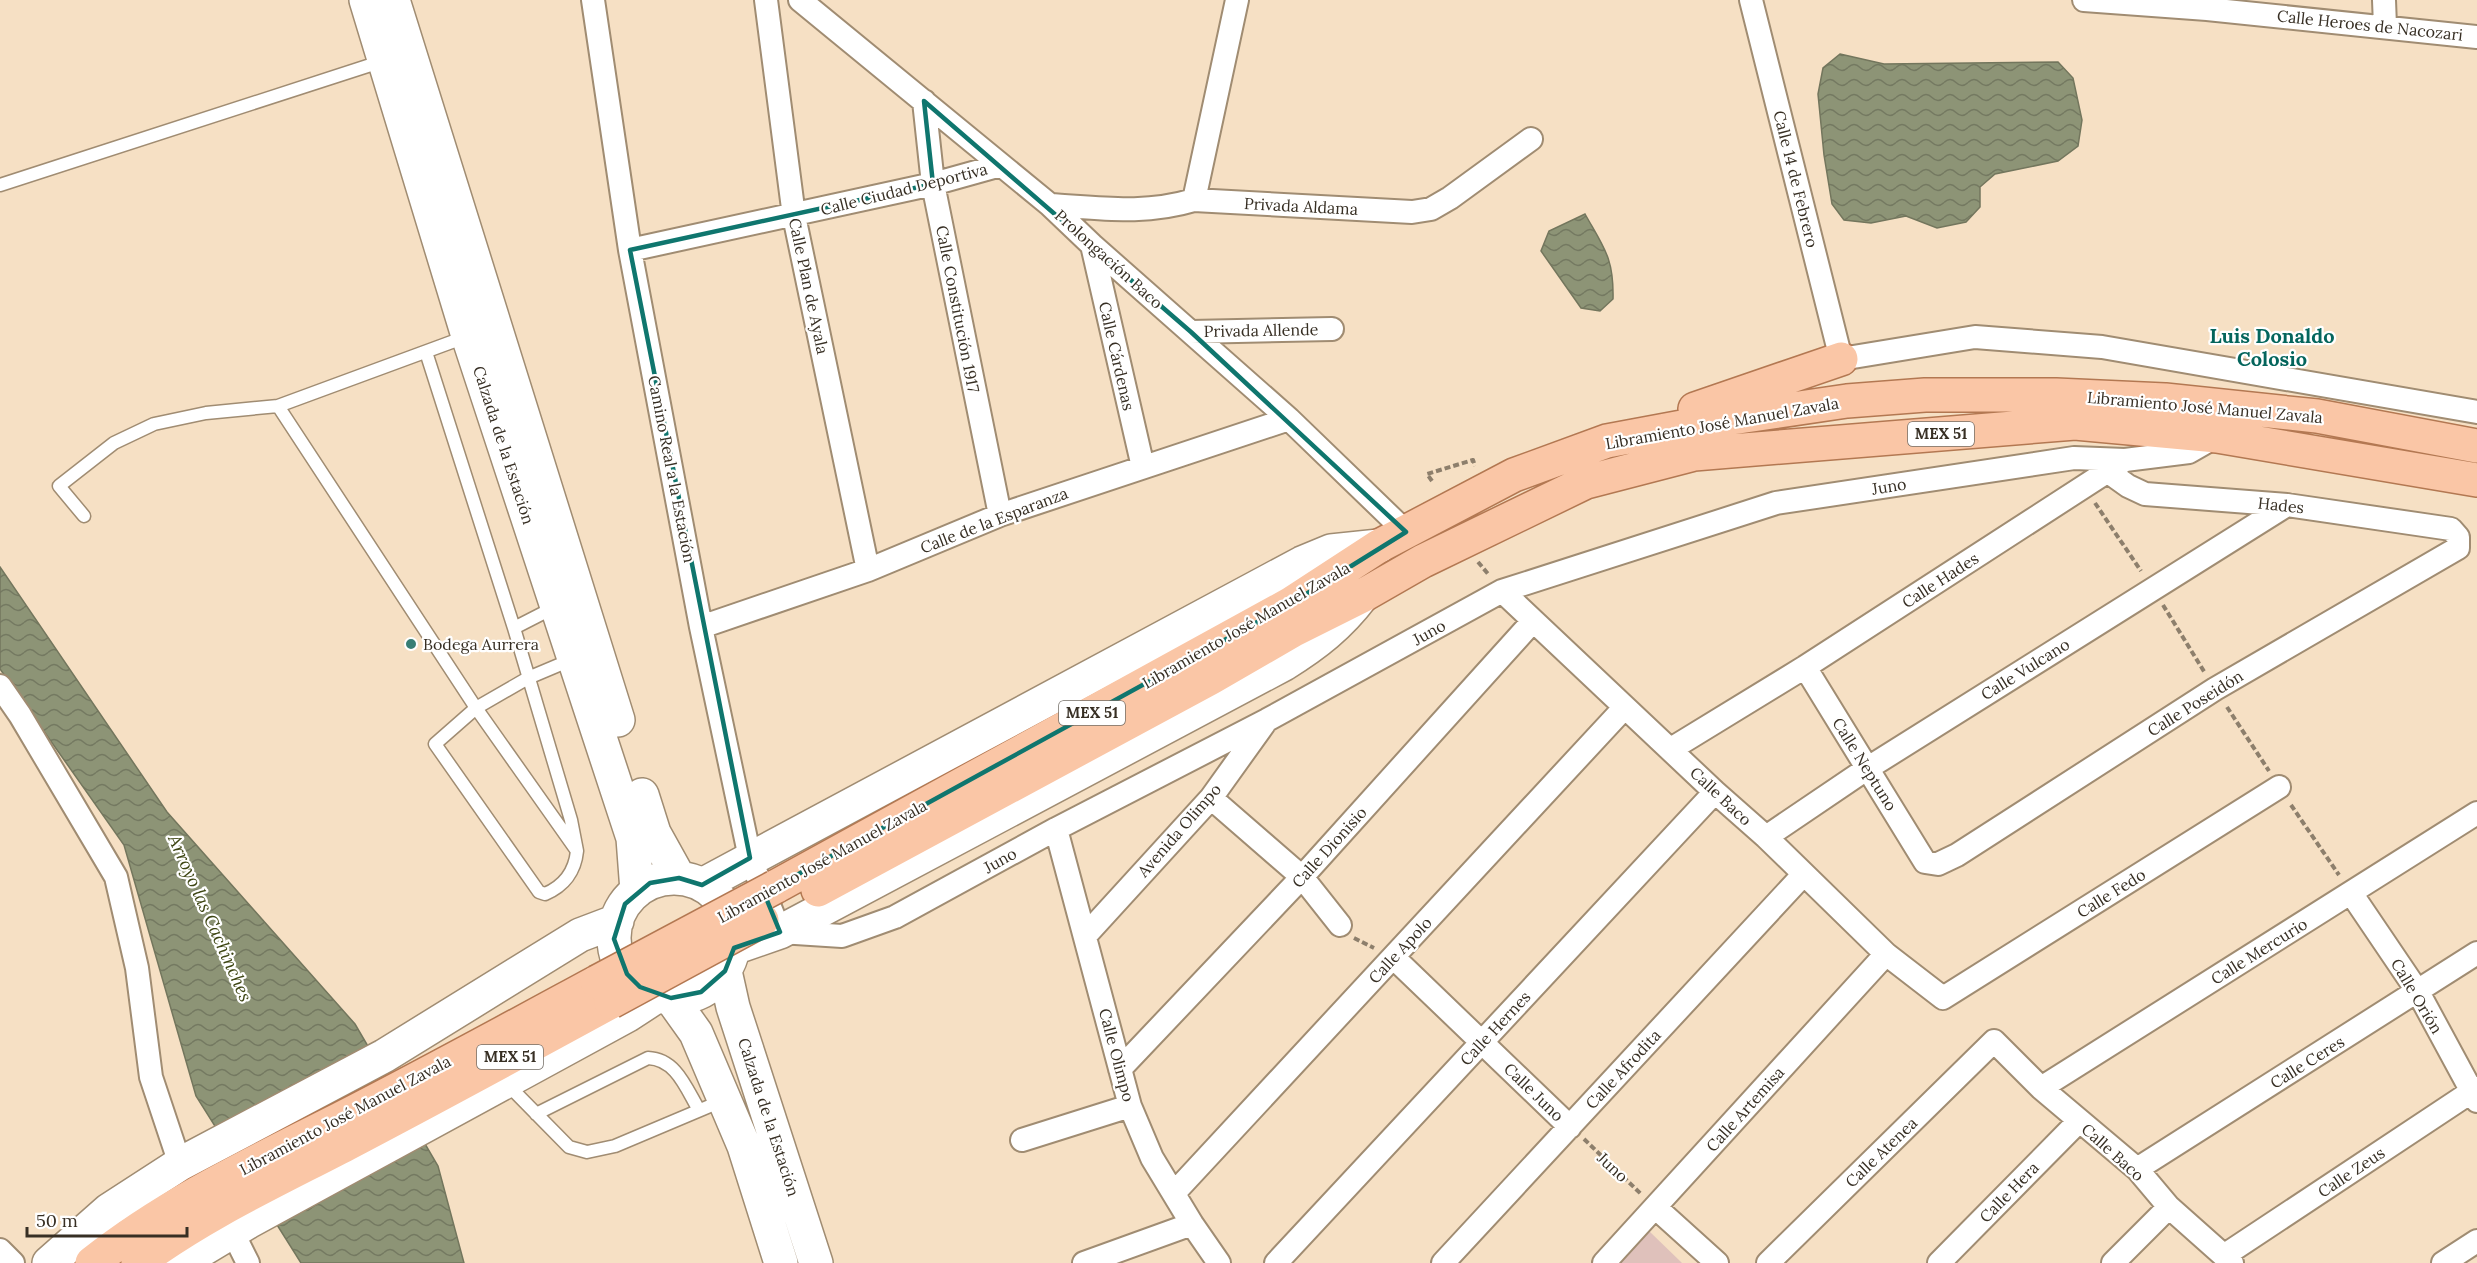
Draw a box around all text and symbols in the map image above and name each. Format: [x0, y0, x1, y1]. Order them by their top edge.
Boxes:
street label: Calle Heroes de Nacozari [2276, 5, 2464, 45]
street label: Calle 14 de Febrero [1769, 108, 1823, 250]
street label: Calle Ciudad Deportiva [818, 159, 990, 219]
street label: Privada Aldama [1244, 193, 1358, 219]
street label: Prolongación Baco [1051, 205, 1167, 313]
street label: Calle Plan de Ayala [785, 216, 833, 356]
street label: Calle Constitución 1917 [932, 224, 984, 395]
street label: Calle Cárdenas [1095, 300, 1139, 412]
street label: Privada Allende [1203, 319, 1319, 341]
district label: Luis Donaldo Colosio [2210, 323, 2334, 371]
street label: Calzada de la Estación [469, 363, 539, 527]
street label: Camino Real a la Estación [644, 374, 700, 564]
street label: Libramiento José Manuel Zavala [2086, 387, 2324, 427]
street label: Libramiento José Manuel Zavala [1604, 393, 1840, 453]
road number: MEX 51 [1908, 422, 1974, 446]
street label: Juno [1869, 473, 1908, 499]
street label: Calle de la Esparanza [917, 483, 1071, 557]
street label: Hades [2257, 493, 2305, 517]
street label: Calle Hades [1898, 548, 1982, 612]
street label: Libramiento José Manuel Zavala [1139, 557, 1353, 693]
street label: Juno [1408, 615, 1449, 650]
place label: Bodega Aurrera [423, 634, 539, 654]
street label: Calle Vulcano [1977, 634, 2073, 704]
marker: Bodega Aurrera [404, 637, 418, 651]
street label: Calle Poseidón [2143, 665, 2247, 740]
road number: MEX 51 [1059, 701, 1125, 725]
street label: Calle Neptuno [1828, 714, 1902, 814]
street label: Calle Baco [1686, 762, 1756, 830]
street label: Avenida Olimpo [1132, 779, 1225, 882]
street label: Libramiento José Manuel Zavala [714, 795, 930, 927]
street label: Calle Dionisio [1287, 802, 1371, 892]
water label: Arroyo las Cachinches [163, 830, 258, 1005]
street label: Juno [979, 843, 1020, 878]
street label: Calle Fedo [2073, 864, 2149, 922]
street label: Calle Apolo [1364, 913, 1436, 987]
street label: Calle Mercurio [2207, 913, 2311, 989]
street label: Calle Orión [2387, 955, 2447, 1037]
street label: Calle Hernes [1455, 987, 1535, 1069]
street label: Calle Olimpo [1095, 1006, 1139, 1104]
street label: Calle Afrodita [1581, 1025, 1665, 1113]
street label: Calle Ceres [2266, 1031, 2348, 1093]
street label: Calzada de la Estación [734, 1035, 804, 1199]
road number: MEX 51 [477, 1045, 543, 1069]
street label: Libramiento José Manuel Zavala [236, 1051, 454, 1179]
street label: Calle Juno [1500, 1059, 1568, 1125]
street label: Calle Artemisa [1702, 1062, 1788, 1156]
street label: Calle Atenea [1841, 1113, 1921, 1191]
street label: Calle Baco [2078, 1119, 2148, 1185]
street label: Calle Zeus [2314, 1142, 2388, 1202]
street label: Juno [1593, 1147, 1632, 1186]
street label: Calle Hera [1975, 1157, 2043, 1227]
scale bar [27, 1200, 188, 1238]
text: 50 m [36, 1209, 78, 1232]

